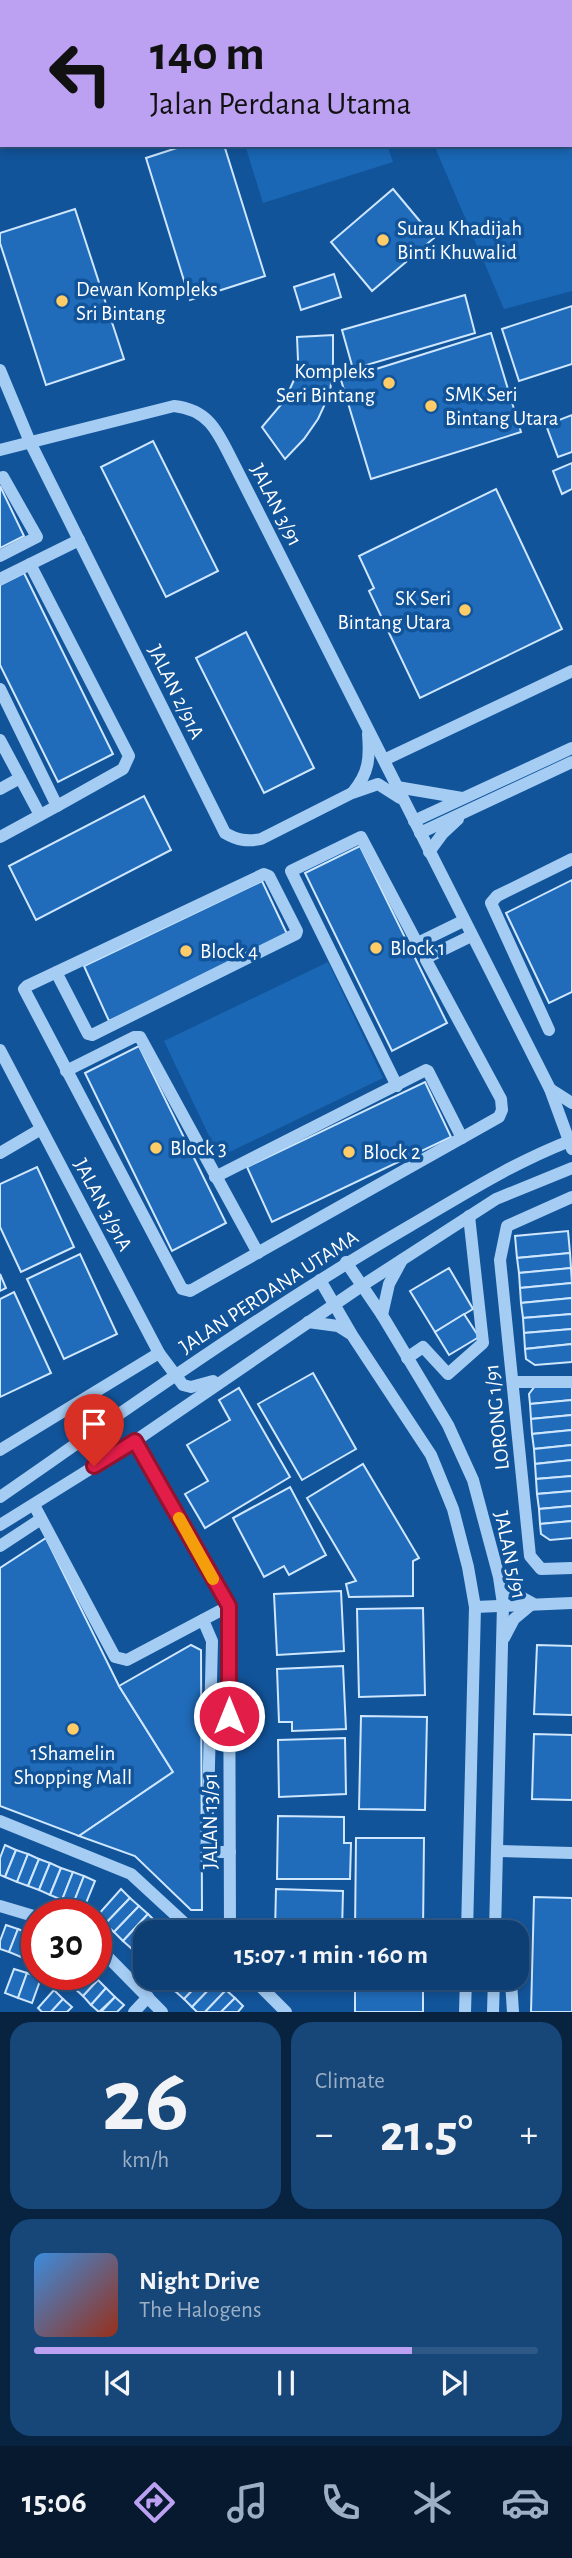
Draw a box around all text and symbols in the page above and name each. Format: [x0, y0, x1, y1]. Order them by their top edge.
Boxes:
icon: left [35, 28, 126, 119]
text: 140 m [150, 30, 265, 79]
text: Jalan Perdana Utama [150, 88, 411, 120]
place label: Surau Khadijah Binti Khuwalid [397, 218, 522, 263]
marker: Surau Khadijah Binti Khuwalid [375, 232, 391, 248]
place label: Dewan Kompleks Sri Bintang [76, 279, 218, 324]
marker: Dewan Kompleks Sri Bintang [54, 293, 70, 309]
place label: Kompleks Seri Bintang [276, 361, 376, 406]
marker: Kompleks Seri Bintang [381, 375, 397, 391]
place label: SMK Seri Bintang Utara [445, 384, 559, 429]
marker: SMK Seri Bintang Utara [423, 398, 439, 414]
street label: JALAN 3/91 [246, 461, 306, 549]
place label: SK Seri Bintang Utara [337, 588, 451, 633]
marker: SK Seri Bintang Utara [457, 602, 473, 618]
street label: JALAN 2/91A [144, 641, 208, 743]
place label: Block 1 [390, 938, 445, 959]
marker: Block 1 [368, 940, 384, 956]
place label: Block 4 [200, 941, 258, 962]
marker: Block 4 [178, 943, 194, 959]
place label: Block 3 [170, 1138, 227, 1159]
marker: Block 3 [148, 1140, 164, 1156]
place label: Block 2 [363, 1142, 420, 1163]
marker: Block 2 [341, 1144, 357, 1160]
street label: JALAN 3/91A [70, 1155, 136, 1255]
street label: JALAN PERDANA UTAMA [176, 1226, 362, 1358]
street label: LORONG 1/91 [481, 1363, 513, 1471]
pin [64, 1394, 124, 1466]
icon: arrive [75, 1405, 113, 1443]
street label: JALAN 5/91 [490, 1509, 530, 1601]
position arrow [192, 1679, 266, 1753]
marker: 1Shamelin Shopping Mall [65, 1721, 81, 1737]
place label: 1Shamelin Shopping Mall [14, 1743, 132, 1788]
street label: JALAN 13/91 [200, 1773, 221, 1869]
speed limit sign: 30 [21, 1899, 112, 1990]
text: 15:07 · 1 min · 160 m [234, 1942, 428, 1968]
text: 26 [102, 2056, 189, 2147]
text: Climate [315, 2070, 385, 2093]
text: 21.5° [380, 2108, 473, 2160]
text: − [315, 2116, 333, 2154]
text: + [520, 2116, 538, 2154]
text: km/h [122, 2149, 169, 2172]
text: Night Drive [139, 2268, 260, 2294]
text: The Halogens [139, 2299, 261, 2322]
icon: previous [99, 2364, 137, 2402]
icon: pause [267, 2364, 305, 2402]
icon: next [435, 2364, 473, 2402]
icon: directions [130, 2478, 179, 2527]
icon: music [223, 2478, 272, 2527]
icon: phone [316, 2478, 365, 2527]
icon: climate [408, 2478, 457, 2527]
icon: car [501, 2478, 550, 2527]
text: 15:06 [22, 2486, 87, 2518]

